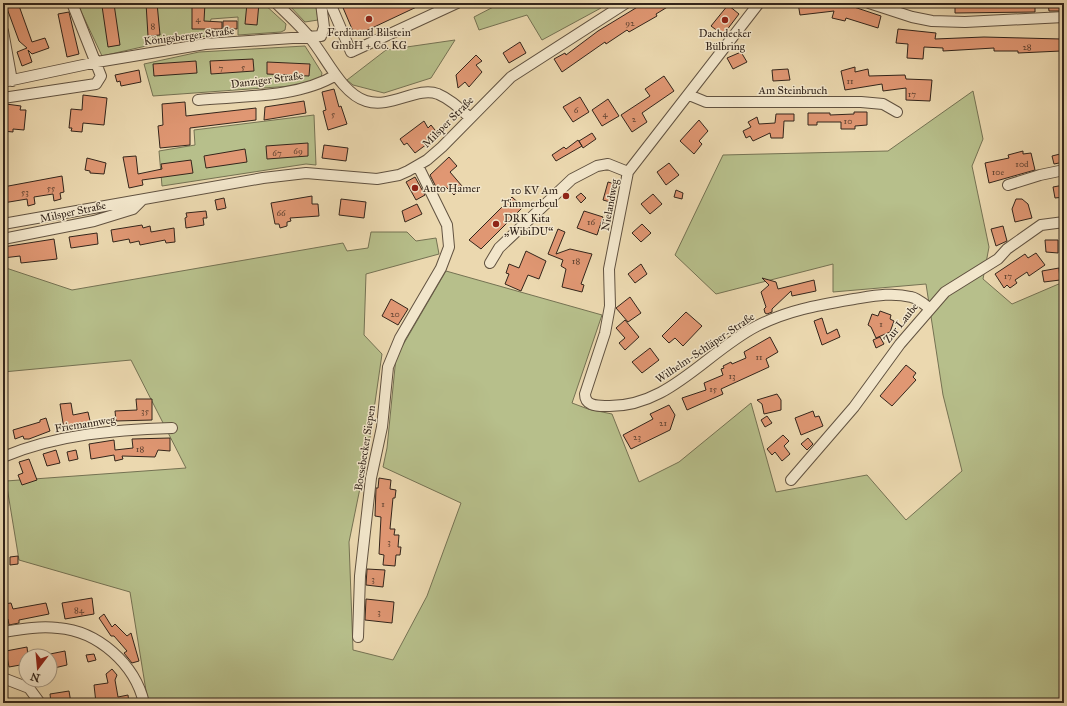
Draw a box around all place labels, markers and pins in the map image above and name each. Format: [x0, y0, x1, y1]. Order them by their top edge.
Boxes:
marker: Ferdinand Bilstein GmbH + Co. KG [364, 14, 374, 24]
marker: Dachdecker Bülbring [720, 15, 730, 25]
place label: Ferdinand Bilstein GmbH + Co. KG [327, 26, 411, 52]
place label: Dachdecker Bülbring [699, 27, 752, 53]
place label: Auto Hamer [422, 182, 481, 195]
marker: Auto Hamer [410, 183, 420, 193]
place label: 10 KV Am Timmerbeul [502, 184, 559, 210]
marker: 10 KV Am Timmerbeul [561, 191, 571, 201]
place label: DRK Kita „WibiDU“ [504, 212, 553, 238]
marker: DRK Kita „WibiDU“ [491, 219, 501, 229]

